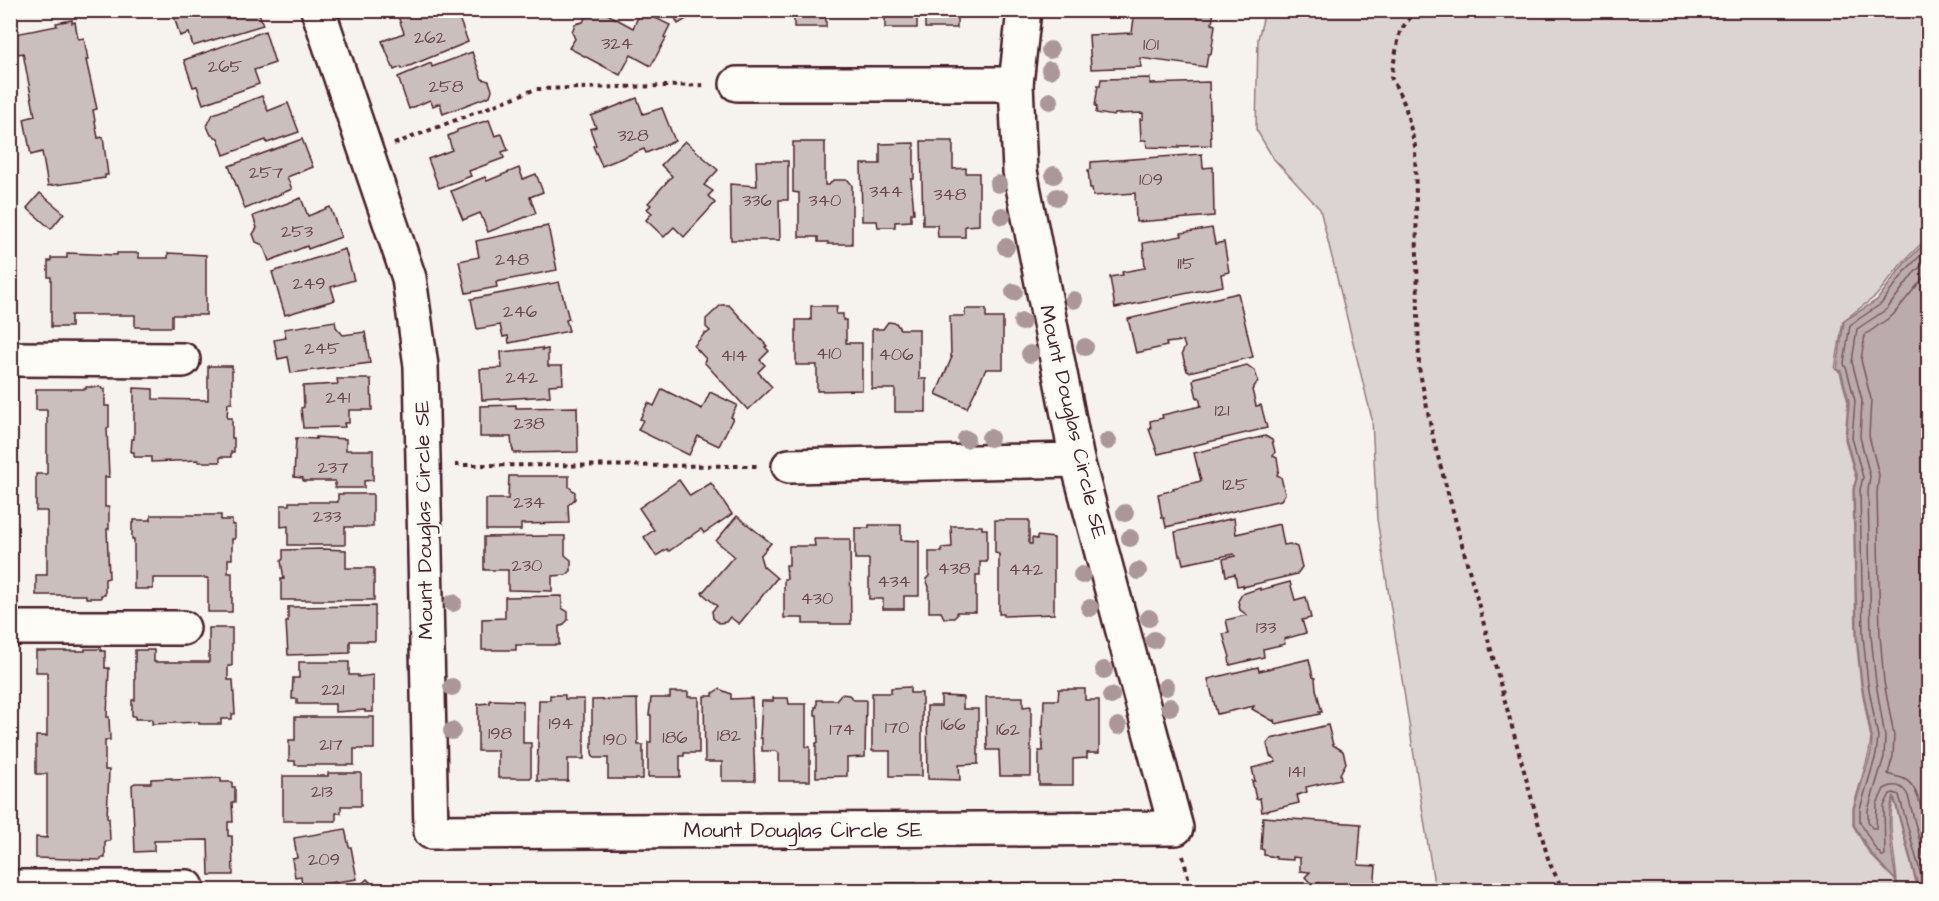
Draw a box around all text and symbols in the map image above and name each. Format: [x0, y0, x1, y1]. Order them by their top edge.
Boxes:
house number: 262 [414, 25, 447, 50]
house number: 324 [601, 31, 633, 56]
house number: 101 [1143, 32, 1159, 57]
house number: 265 [208, 54, 242, 79]
house number: 258 [429, 74, 464, 99]
house number: 328 [617, 123, 649, 148]
house number: 257 [249, 160, 283, 185]
house number: 109 [1139, 167, 1163, 192]
house number: 344 [869, 179, 903, 204]
house number: 348 [933, 182, 967, 207]
house number: 336 [742, 188, 772, 213]
house number: 340 [809, 188, 841, 213]
house number: 253 [281, 219, 313, 244]
house number: 248 [495, 247, 529, 272]
house number: 115 [1177, 251, 1195, 276]
house number: 249 [293, 271, 325, 296]
house number: 246 [503, 299, 537, 324]
street label: Mount Douglas Circle SE [1030, 302, 1114, 543]
house number: 245 [304, 336, 340, 361]
house number: 410 [816, 341, 842, 366]
house number: 406 [879, 342, 913, 367]
house number: 414 [721, 343, 747, 368]
house number: 242 [506, 365, 539, 390]
house number: 241 [326, 385, 350, 410]
house number: 121 [1215, 398, 1229, 423]
street label: Mount Douglas Circle SE [407, 400, 443, 640]
house number: 238 [513, 411, 545, 436]
house number: 237 [318, 455, 348, 480]
house number: 125 [1222, 472, 1248, 497]
house number: 234 [513, 490, 545, 515]
house number: 233 [313, 504, 341, 529]
house number: 230 [512, 553, 542, 578]
house number: 438 [937, 556, 971, 581]
house number: 442 [1009, 557, 1044, 582]
house number: 434 [877, 569, 911, 594]
house number: 430 [801, 586, 833, 611]
house number: 133 [1256, 615, 1276, 640]
house number: 221 [322, 677, 344, 702]
house number: 194 [549, 711, 573, 736]
house number: 166 [941, 712, 965, 737]
house number: 170 [885, 715, 909, 740]
house number: 174 [829, 717, 855, 742]
house number: 162 [996, 717, 1021, 742]
house number: 198 [488, 721, 512, 746]
house number: 182 [717, 723, 742, 748]
house number: 186 [662, 725, 688, 750]
house number: 190 [603, 727, 627, 752]
house number: 217 [319, 732, 343, 757]
house number: 141 [1289, 759, 1305, 784]
house number: 213 [311, 779, 333, 804]
street label: Mount Douglas Circle SE [683, 816, 923, 847]
house number: 209 [308, 847, 340, 872]

